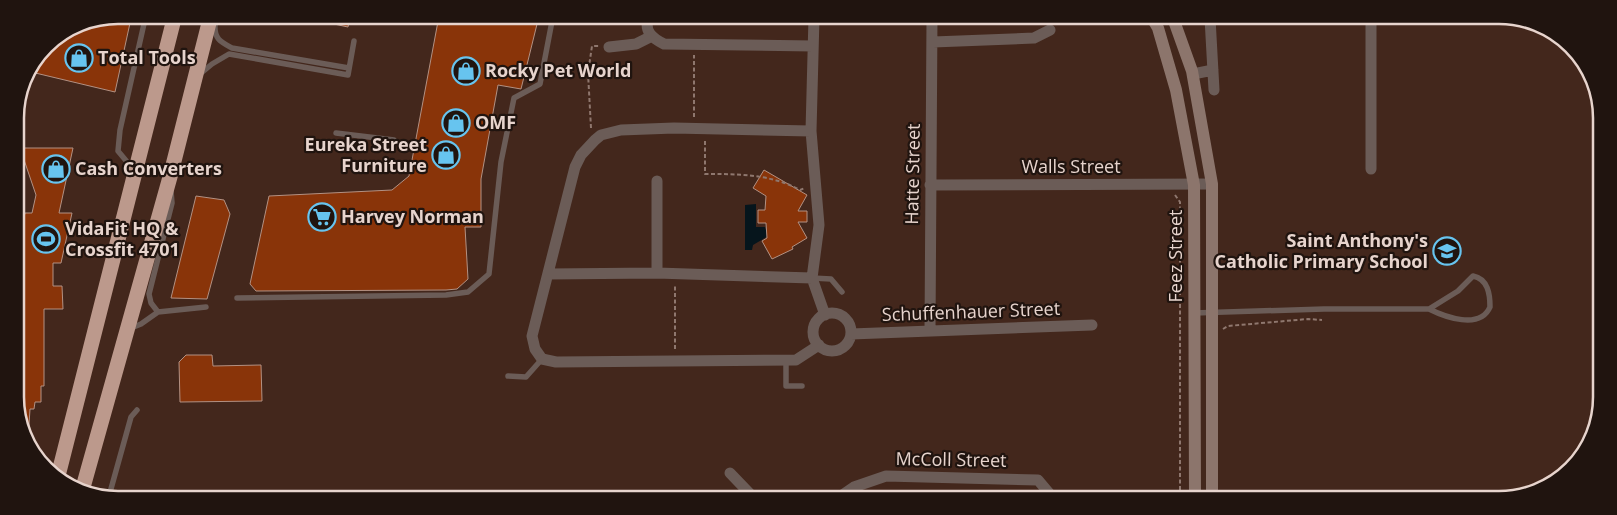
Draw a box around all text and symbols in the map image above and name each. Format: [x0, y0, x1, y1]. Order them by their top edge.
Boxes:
shop icon: Total Tools [64, 43, 94, 73]
place label: Total Tools [98, 45, 196, 69]
shop icon: Rocky Pet World [451, 56, 481, 86]
place label: Rocky Pet World [485, 58, 631, 82]
shop icon: OMF [441, 108, 471, 138]
place label: OMF [475, 110, 516, 134]
street label: Hatte Street [899, 123, 925, 225]
place label: Eureka Street Furniture [305, 132, 427, 177]
shop icon: Eureka Street Furniture [431, 140, 461, 170]
shop icon: Cash Converters [41, 154, 71, 184]
street label: Walls Street [1021, 154, 1121, 178]
place label: Cash Converters [75, 156, 222, 180]
supermarket icon: Harvey Norman [307, 202, 337, 232]
place label: Harvey Norman [341, 204, 484, 228]
street label: Feez Street [1163, 210, 1187, 302]
place label: VidaFit HQ & Crossfit 4701 [65, 216, 180, 261]
sports icon: VidaFit HQ & Crossfit 4701 [31, 224, 61, 254]
place label: Saint Anthony's Catholic Primary School [1215, 228, 1428, 273]
school or university icon: Saint Anthony's Catholic Primary School [1432, 236, 1462, 266]
street label: Schuffenhauer Street [881, 296, 1060, 326]
street label: McColl Street [895, 446, 1007, 472]

